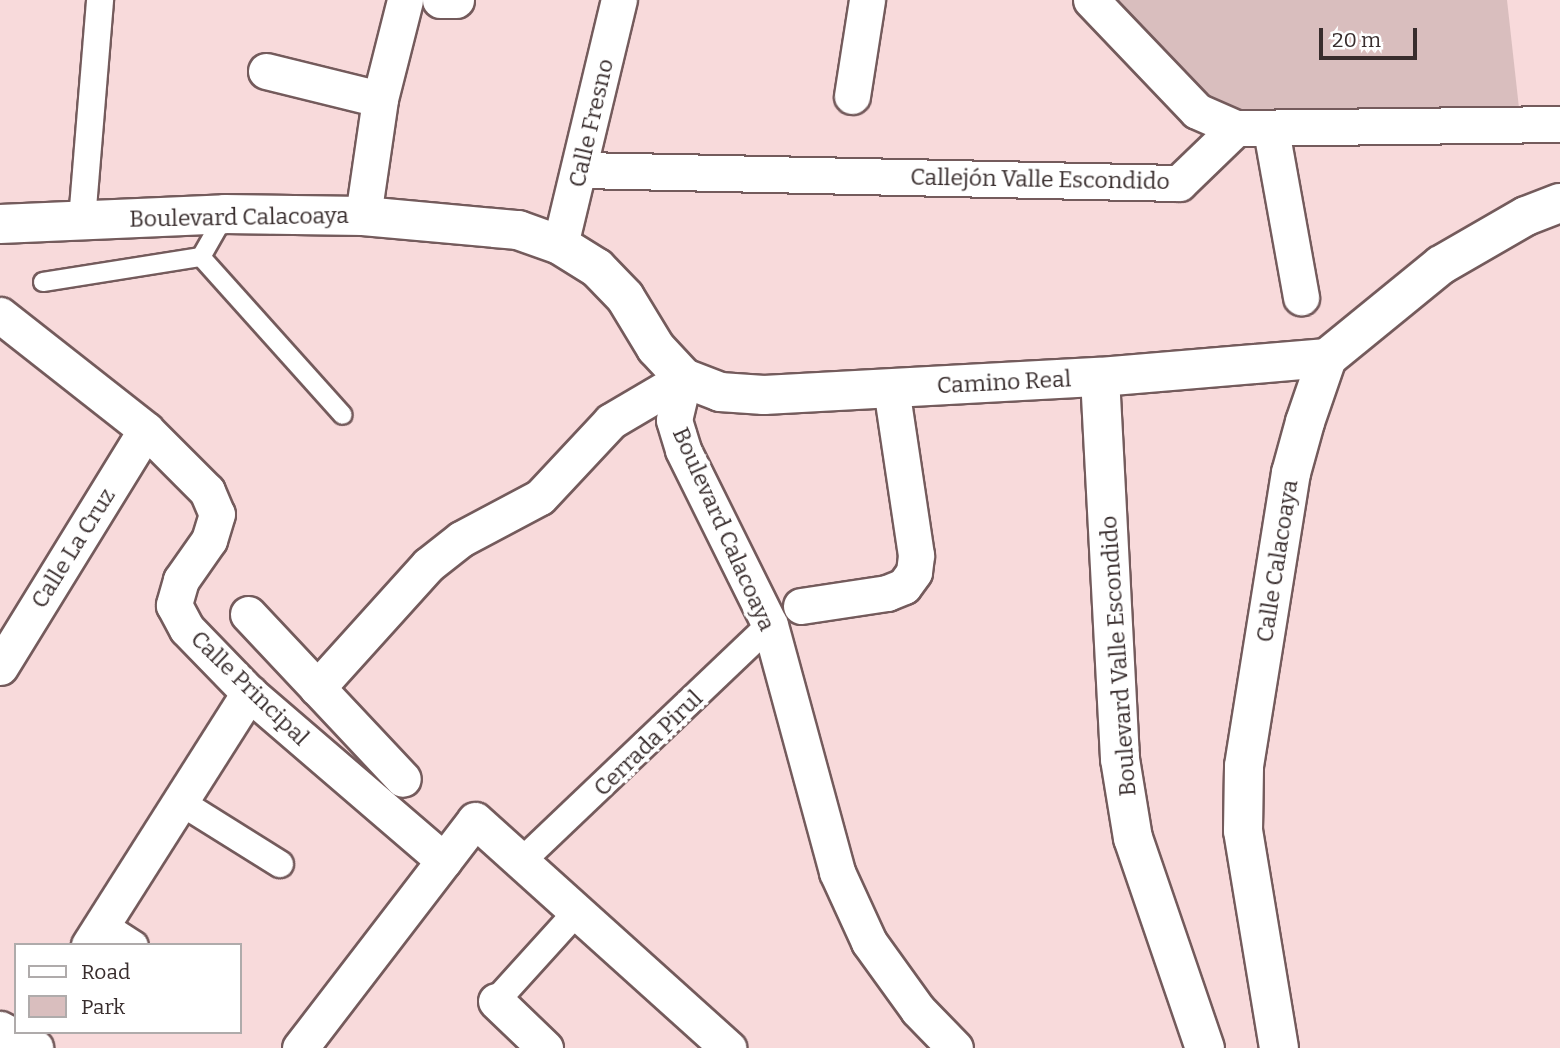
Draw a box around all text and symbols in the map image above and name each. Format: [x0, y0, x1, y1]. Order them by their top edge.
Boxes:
scale bar [1322, 14, 1420, 58]
text: 20 m [1332, 27, 1381, 53]
street label: Calle Fresno [563, 56, 619, 190]
street label: Callejón Valle Escondido [910, 163, 1170, 195]
street label: Boulevard Calacoaya [129, 201, 349, 233]
street label: Camino Real [936, 365, 1072, 399]
street label: Boulevard Calacoaya [667, 423, 781, 635]
street label: Calle Calacoaya [1251, 478, 1303, 644]
street label: Calle La Cruz [25, 483, 121, 613]
street label: Boulevard Valle Escondido [1094, 515, 1142, 797]
street label: Calle Principal [185, 625, 315, 751]
street label: Cerrada Pirul [588, 684, 708, 802]
legend [14, 943, 242, 1034]
text: Road [81, 959, 130, 985]
text: Park [81, 994, 125, 1020]

